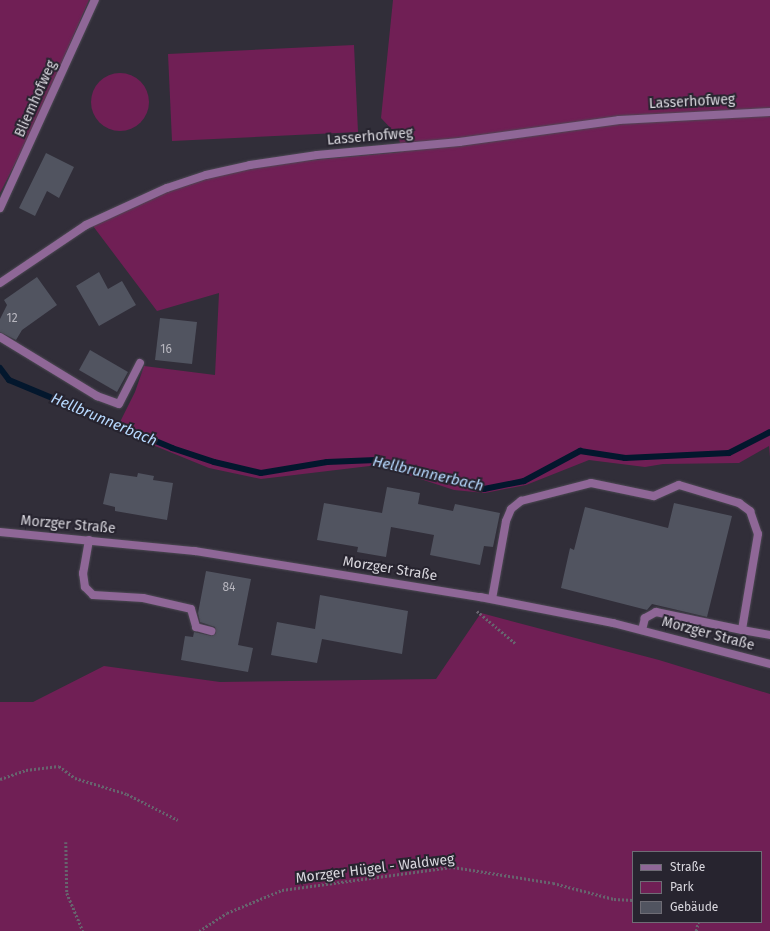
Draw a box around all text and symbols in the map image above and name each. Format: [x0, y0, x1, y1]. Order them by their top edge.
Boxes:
street label: Bliemhofweg [12, 58, 60, 140]
street label: Lasserhofweg [648, 91, 736, 113]
street label: Lasserhofweg [326, 125, 414, 149]
house number: 12 [6, 312, 18, 326]
house number: 16 [160, 343, 172, 357]
water label: Hellbrunnerbach [48, 390, 160, 450]
water label: Hellbrunnerbach [371, 452, 485, 496]
street label: Morzger Straße [20, 512, 116, 538]
street label: Morzger Straße [342, 553, 438, 585]
house number: 84 [223, 581, 235, 595]
street label: Morzger Straße [660, 614, 756, 654]
street label: Morzger Hügel - Waldweg [295, 851, 455, 887]
legend [632, 851, 762, 923]
text: Straße [670, 860, 705, 874]
text: Park [670, 880, 694, 894]
text: Gebäude [670, 900, 718, 914]

